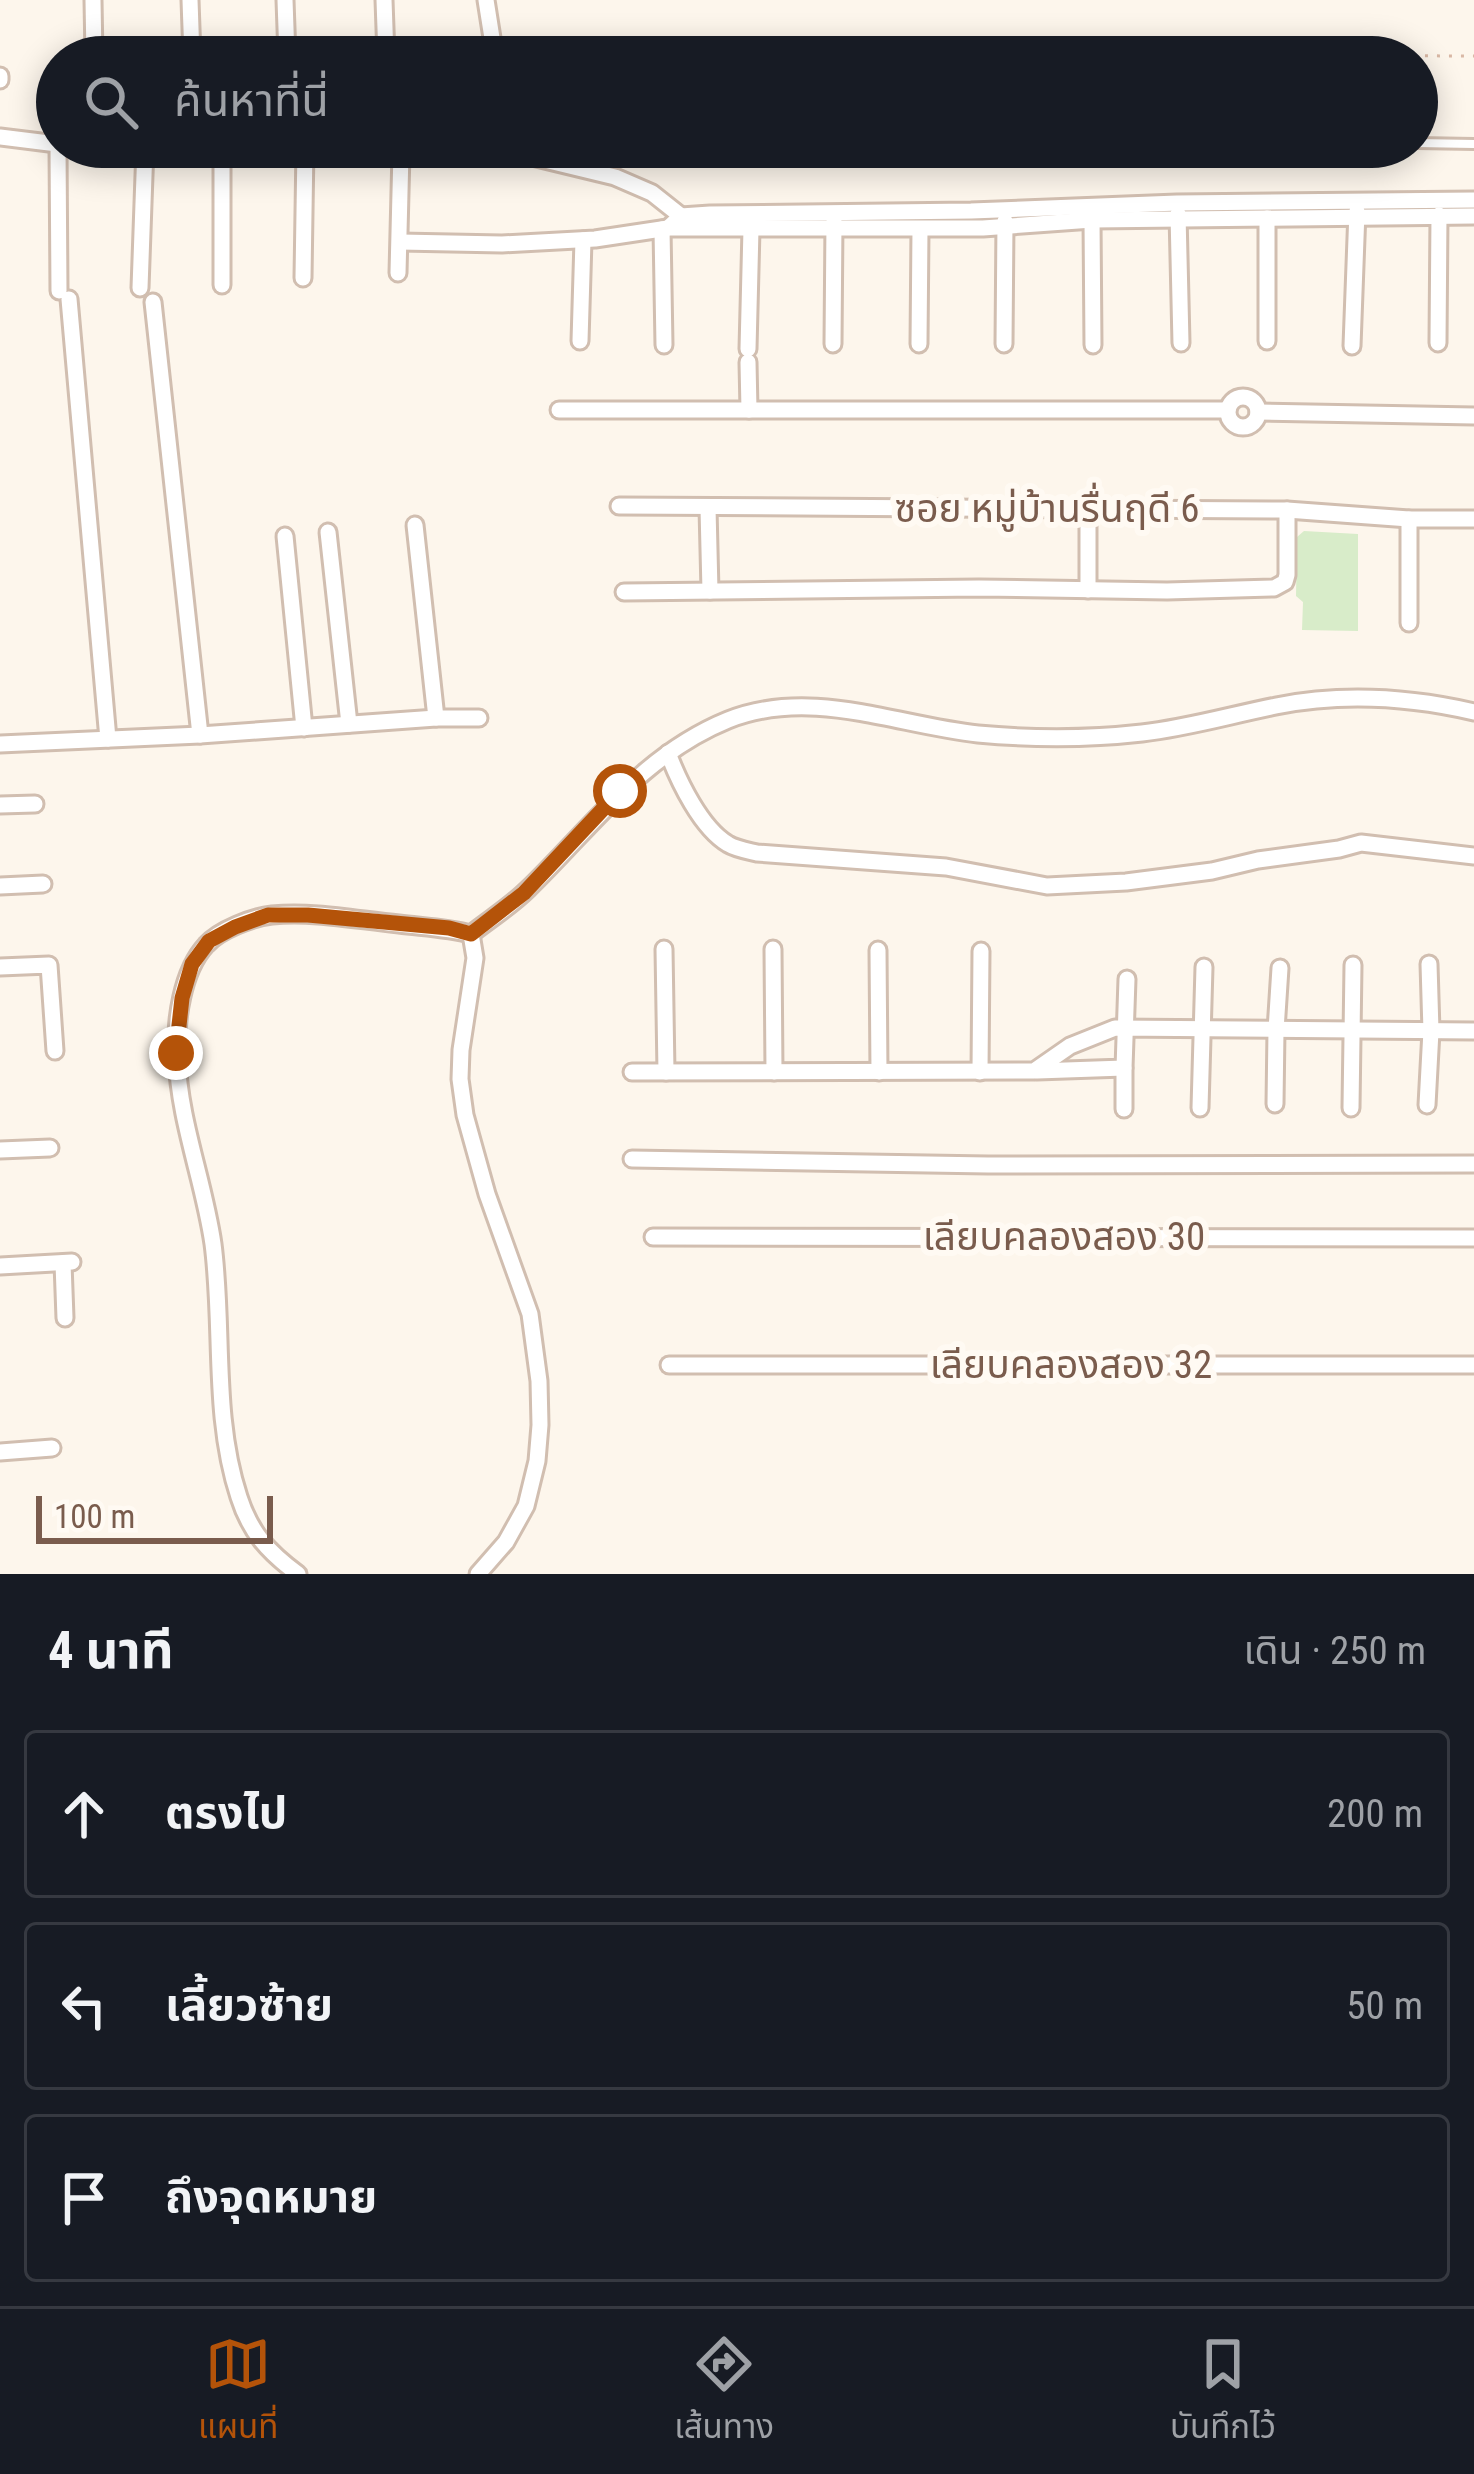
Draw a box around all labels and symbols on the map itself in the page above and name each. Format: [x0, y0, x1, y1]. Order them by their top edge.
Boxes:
street label: ซอย หมู่บ้านรื่นฤดี 6 [895, 482, 1199, 532]
route start [593, 764, 647, 818]
route end [149, 1026, 203, 1080]
street label: เลียบคลองสอง 30 [923, 1214, 1205, 1260]
street label: เลียบคลองสอง 32 [930, 1342, 1212, 1388]
scale bar [36, 1490, 273, 1543]

